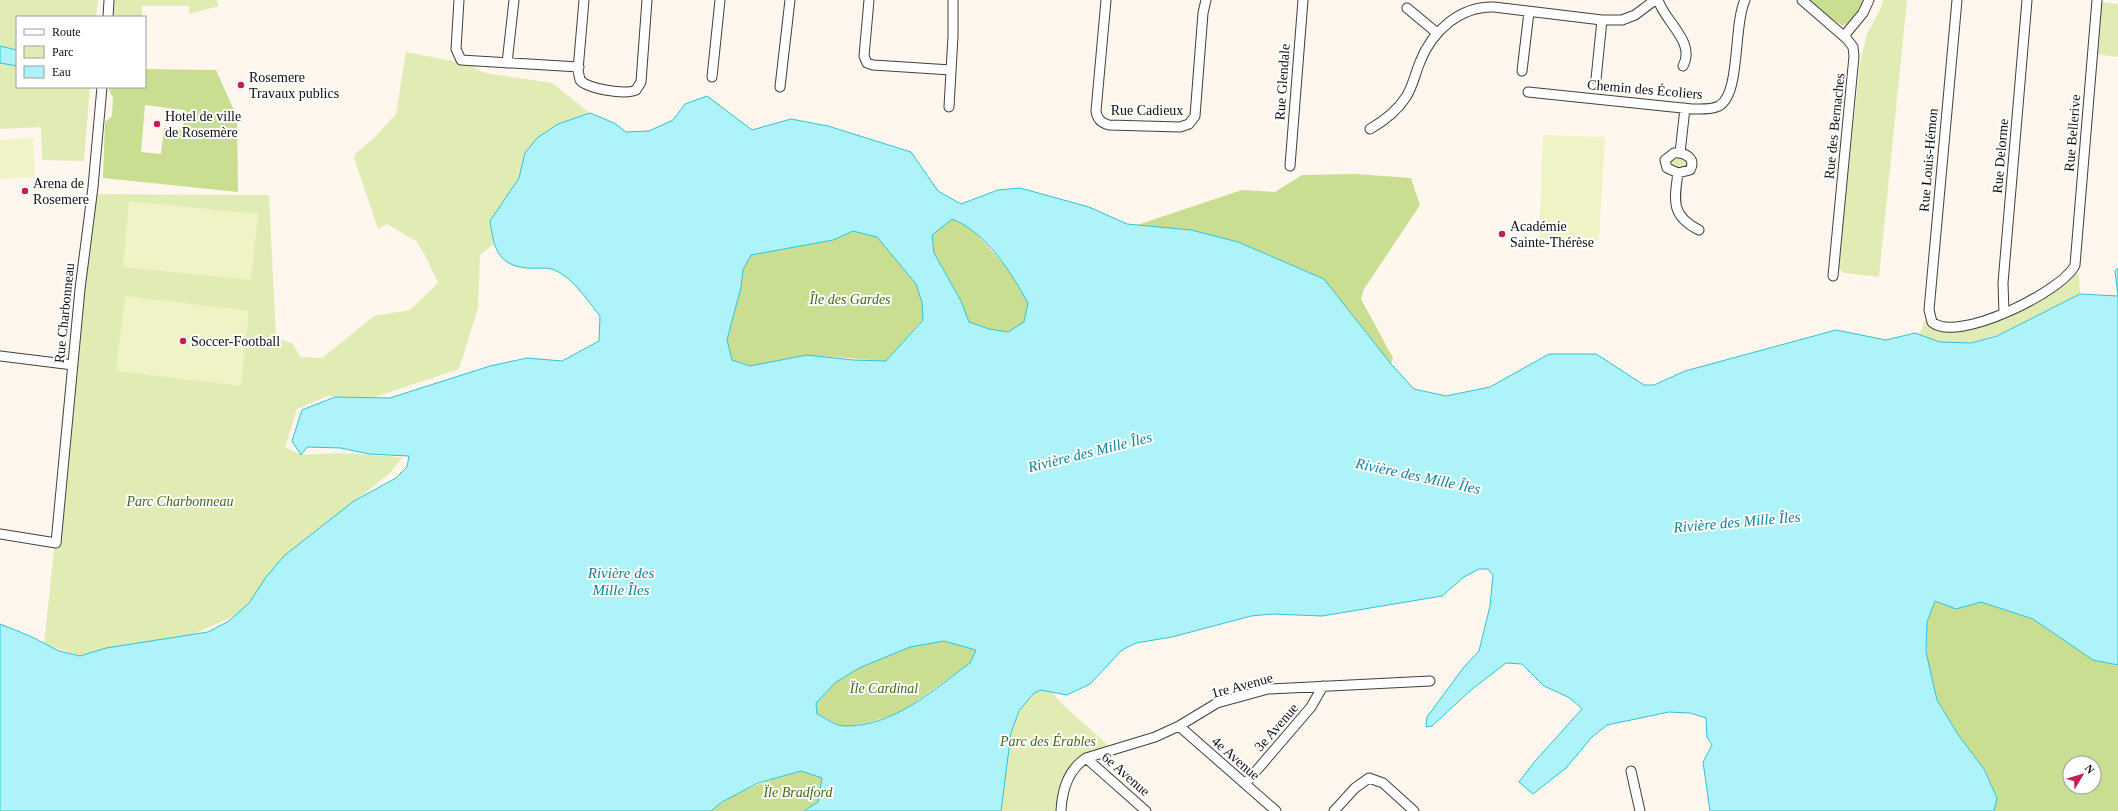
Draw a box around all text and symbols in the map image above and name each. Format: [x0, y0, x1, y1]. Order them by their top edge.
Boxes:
legend [16, 16, 146, 88]
text: Route [52, 25, 81, 39]
street label: Rue Glendale [1272, 43, 1293, 121]
text: Parc [52, 45, 73, 59]
text: Eau [52, 65, 71, 79]
place label: Rosemere Travaux publics [249, 70, 339, 101]
street label: Rue des Bernaches [1821, 72, 1848, 180]
street label: Chemin des Écoliers [1587, 76, 1703, 102]
marker: Rosemere Travaux publics [236, 80, 246, 90]
street label: Rue Bellerive [2062, 94, 2083, 172]
street label: Rue Cadieux [1111, 103, 1183, 118]
street label: Rue Louis-Hémon [1917, 108, 1940, 212]
place label: Hotel de ville de Rosemère [165, 109, 241, 140]
street label: Rue Delorme [1990, 118, 2011, 194]
marker: Hotel de ville de Rosemère [152, 119, 162, 129]
place label: Arena de Rosemere [33, 176, 89, 207]
marker: Arena de Rosemere [20, 186, 30, 196]
place label: Académie Sainte-Thérèse [1510, 219, 1594, 250]
marker: Académie Sainte-Thérèse [1497, 229, 1507, 239]
street label: Rue Charbonneau [52, 262, 77, 364]
park label: Île des Gardes [808, 291, 891, 307]
place label: Soccer-Football [191, 334, 280, 349]
marker: Soccer-Football [178, 336, 188, 346]
water label: Rivière des Mille Îles [1025, 429, 1154, 475]
water label: Rivière des Mille Îles [1353, 455, 1482, 497]
park label: Parc Charbonneau [125, 494, 234, 509]
water label: Rivière des Mille Îles [1672, 508, 1801, 536]
water label: Rivière des Mille Îles [587, 565, 654, 598]
street label: 1re Avenue [1210, 670, 1275, 701]
park label: Ïle Cardinal [849, 680, 918, 696]
street label: 3e Avenue [1252, 700, 1301, 754]
park label: Parc des Érables [999, 733, 1096, 749]
street label: 4e Avenue [1209, 734, 1263, 783]
street label: 6e Avenue [1099, 750, 1153, 799]
north arrow [2062, 755, 2102, 795]
text: N [2083, 762, 2097, 776]
park label: Ïle Bradford [762, 784, 834, 800]

